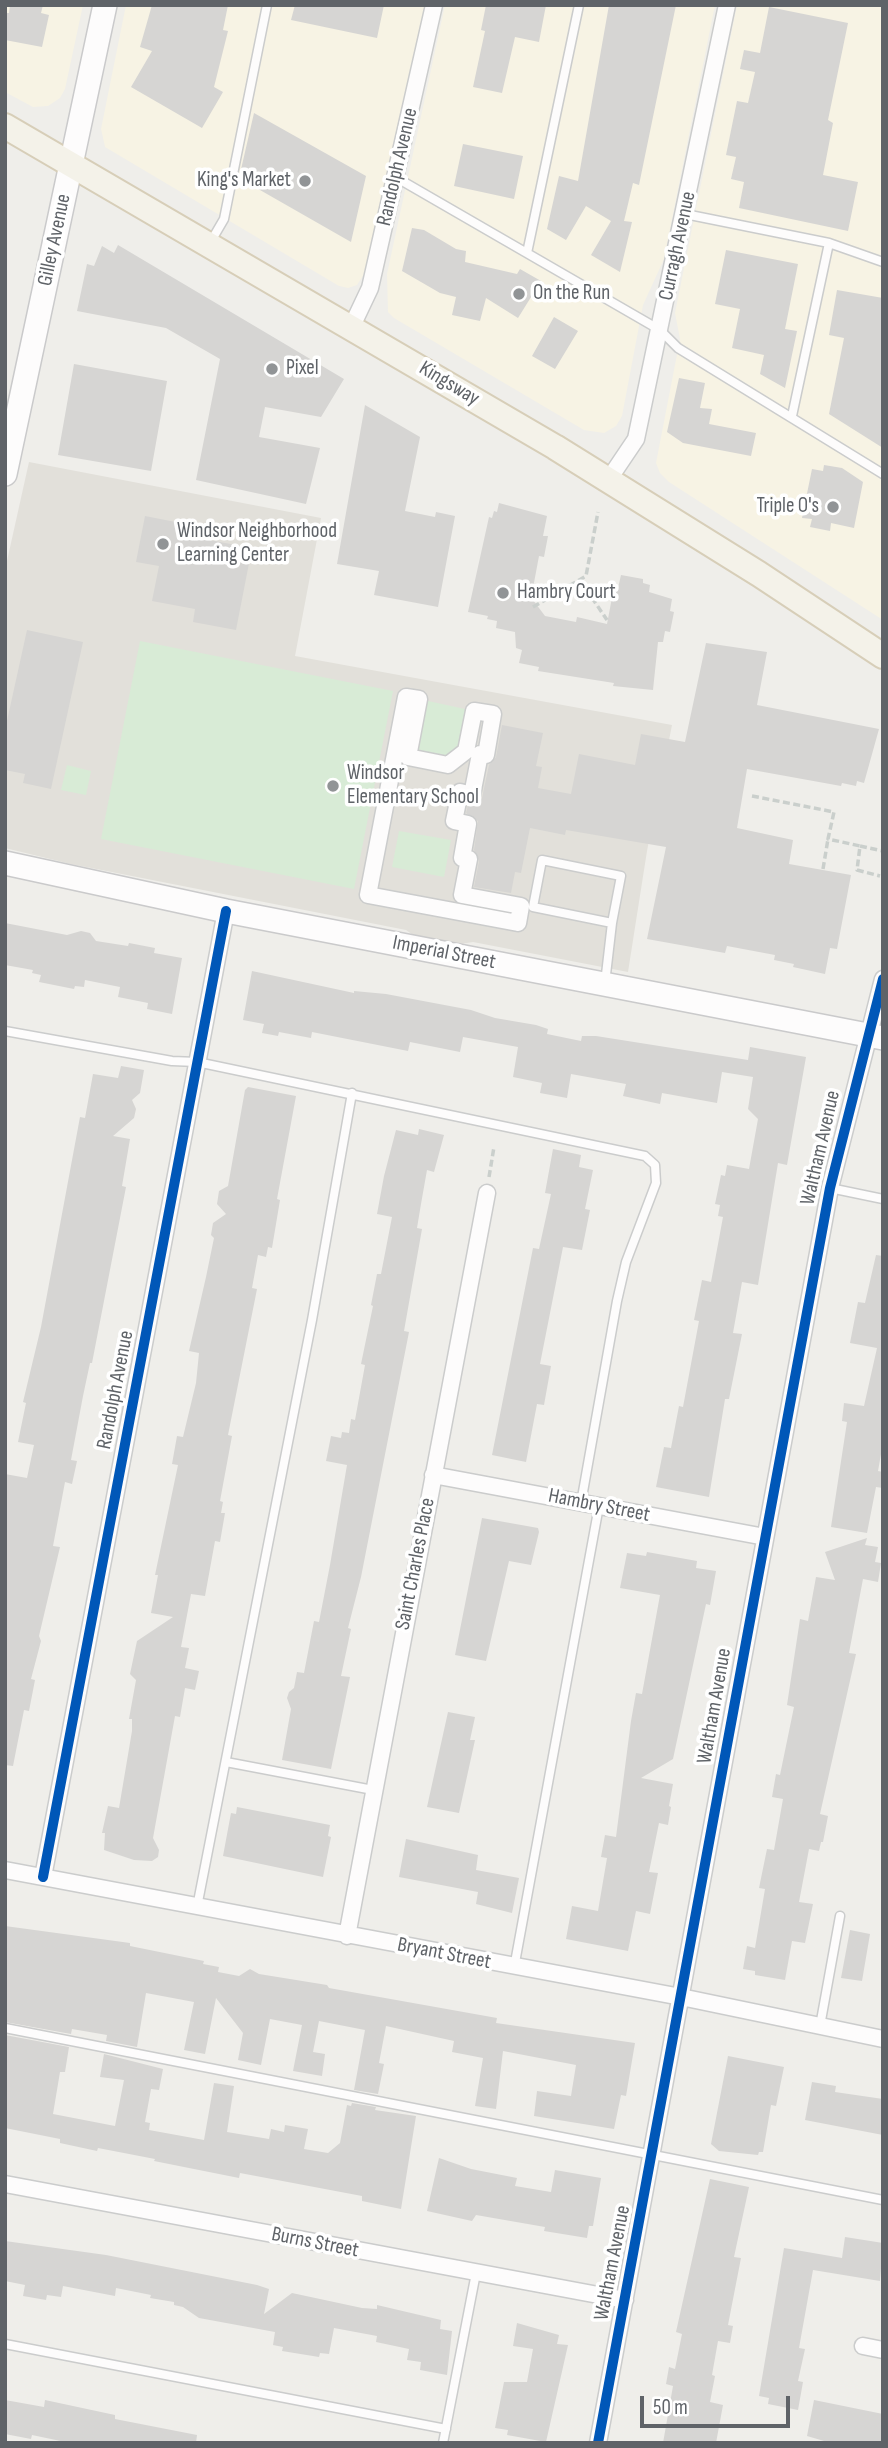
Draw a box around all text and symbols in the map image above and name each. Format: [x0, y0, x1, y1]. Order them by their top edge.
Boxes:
street label: Randolph Avenue [372, 106, 424, 228]
place label: King's Market [197, 168, 291, 194]
marker: King's Market [297, 173, 313, 189]
street label: Curragh Avenue [654, 189, 702, 303]
street label: Gilley Avenue [33, 192, 77, 288]
place label: On the Run [533, 281, 610, 307]
marker: On the Run [511, 286, 527, 302]
place label: Pixel [286, 356, 319, 382]
street label: Kingsway [414, 356, 484, 412]
marker: Pixel [264, 361, 280, 377]
place label: Triple O's [757, 494, 819, 520]
marker: Triple O's [825, 499, 841, 515]
place label: Windsor Neighborhood Learning Center [177, 519, 337, 569]
marker: Windsor Neighborhood Learning Center [155, 536, 171, 552]
place label: Hambry Court [517, 580, 616, 606]
marker: Hambry Court [495, 585, 511, 601]
place label: Windsor Elementary School [347, 761, 479, 811]
marker: Windsor Elementary School [325, 778, 341, 794]
street label: Imperial Street [390, 931, 498, 975]
street label: Waltham Avenue [796, 1088, 846, 1208]
street label: Randolph Avenue [92, 1329, 140, 1451]
street label: Hambry Street [546, 1484, 652, 1528]
street label: Saint Charles Place [391, 1496, 441, 1632]
street label: Waltham Avenue [692, 1646, 738, 1766]
street label: Bryant Street [395, 1933, 493, 1975]
street label: Waltham Avenue [589, 2203, 637, 2323]
street label: Burns Street [269, 2222, 361, 2264]
scale bar [643, 2382, 794, 2426]
text: 50 m [653, 2395, 688, 2420]

